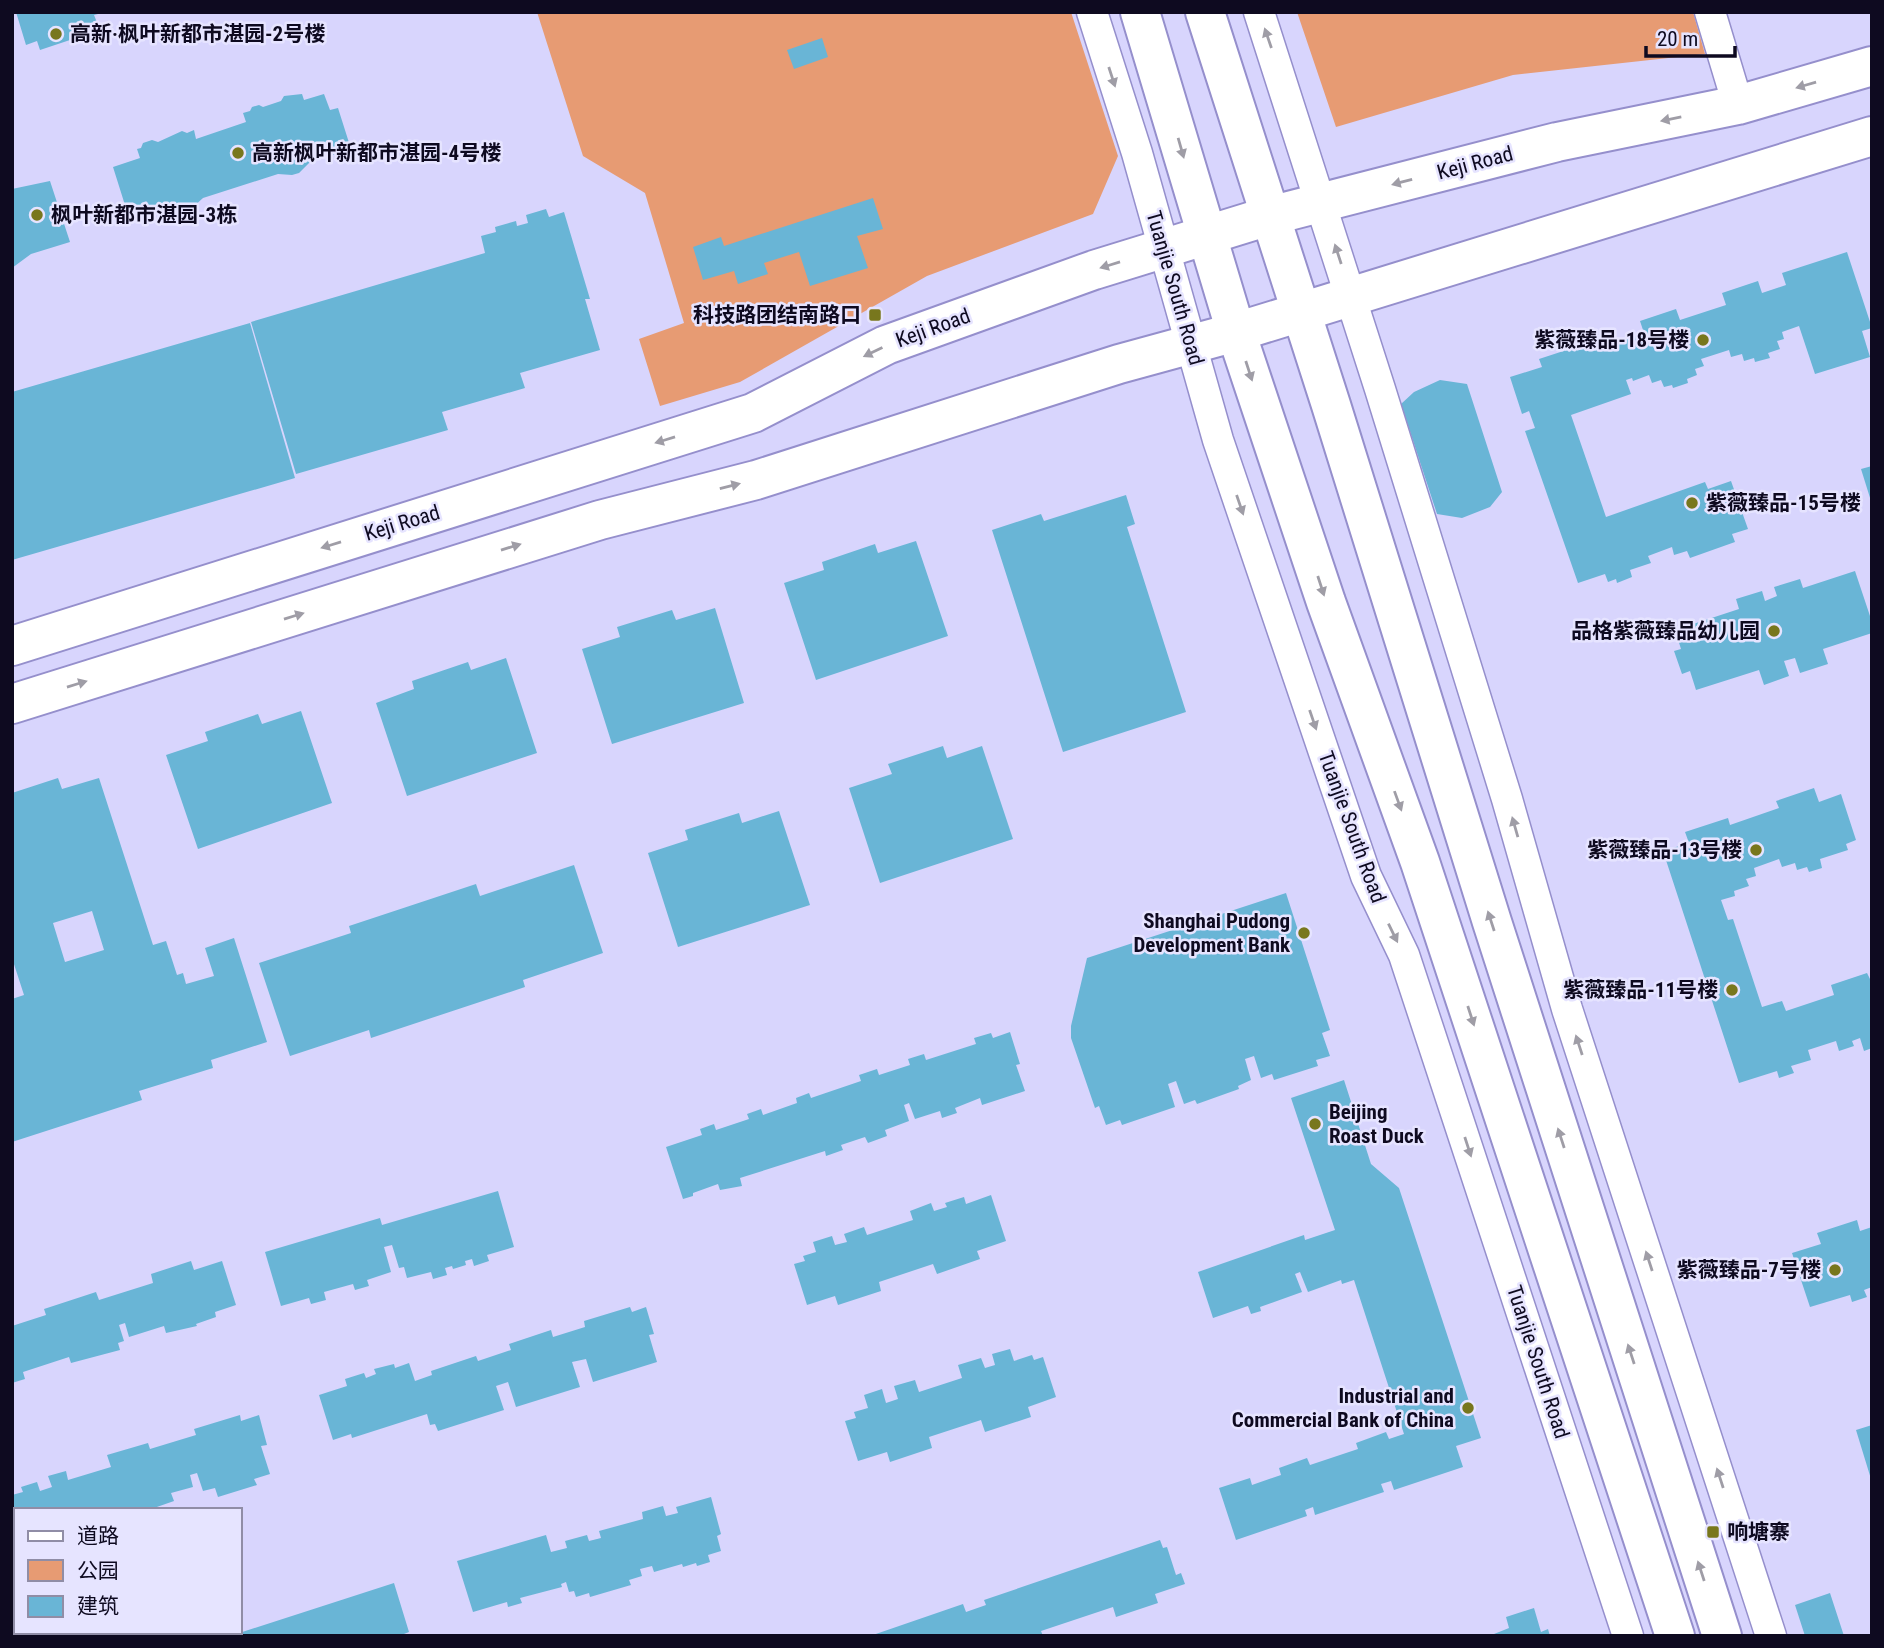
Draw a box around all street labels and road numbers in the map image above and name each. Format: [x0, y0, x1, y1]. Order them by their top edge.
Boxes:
street label: Keji Road [1434, 141, 1516, 185]
street label: Tuanjie South Road [1141, 208, 1209, 368]
street label: Keji Road [892, 303, 974, 353]
street label: Keji Road [361, 500, 443, 546]
street label: Tuanjie South Road [1313, 748, 1391, 906]
street label: Tuanjie South Road [1502, 1282, 1574, 1442]

